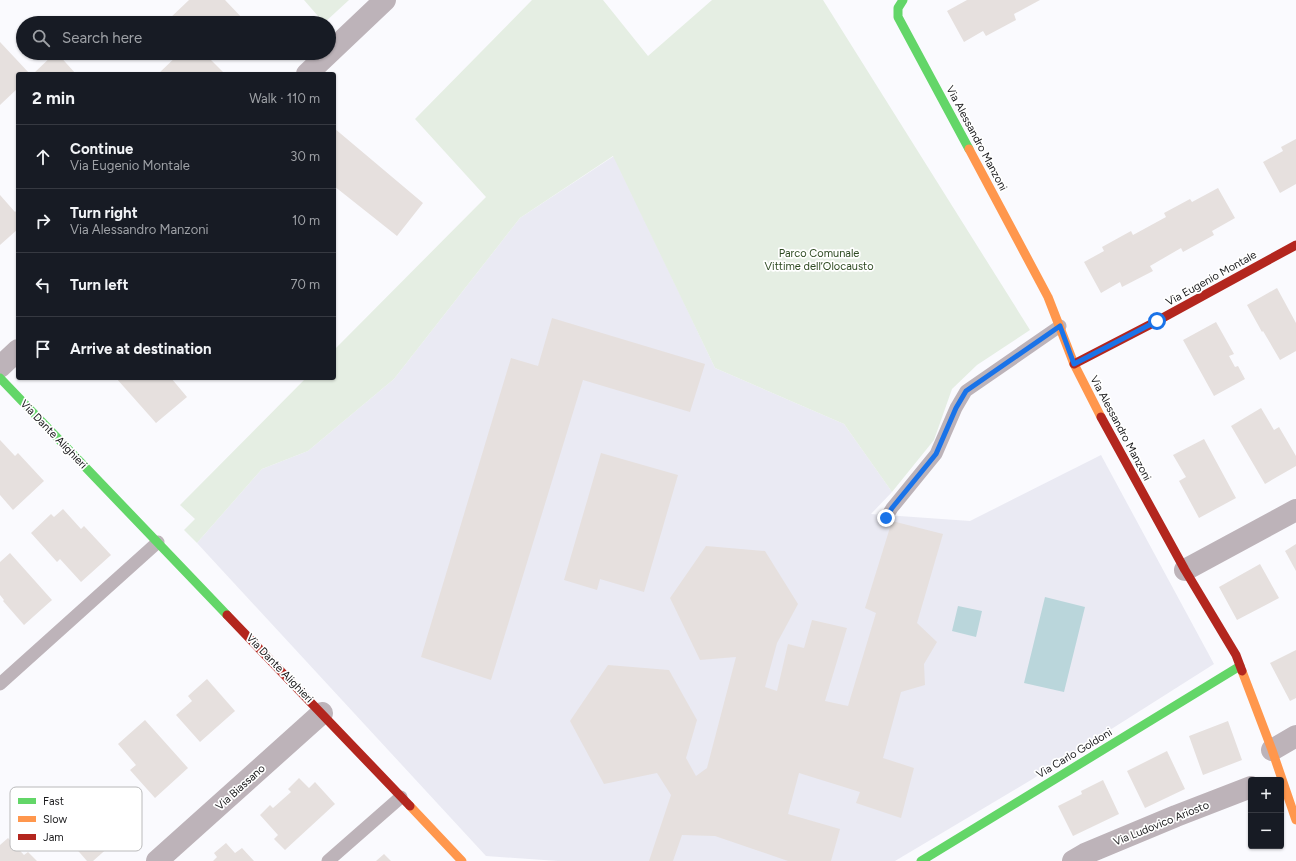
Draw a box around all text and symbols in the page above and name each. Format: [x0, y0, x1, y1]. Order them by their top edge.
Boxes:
search box [16, 16, 336, 60]
icon: search [30, 27, 52, 49]
text: Search here [62, 29, 142, 47]
street label: Via Alessandro Manzoni [943, 83, 1010, 193]
text: 2 min [32, 88, 75, 108]
text: Walk · 110 m [249, 91, 320, 106]
text: Continue [70, 140, 133, 158]
icon: ahead [32, 146, 54, 168]
text: 30 m [290, 149, 320, 164]
text: Via Eugenio Montale [70, 158, 190, 173]
text: Turn right [70, 204, 138, 222]
icon: right [32, 210, 54, 232]
text: 10 m [292, 213, 320, 228]
text: Via Alessandro Manzoni [70, 222, 208, 237]
park label: Parco Comunale Vittime dell’Olocausto [764, 247, 874, 273]
street label: Via Eugenio Montale [1164, 248, 1259, 309]
icon: left [32, 274, 54, 296]
text: Turn left [70, 276, 128, 294]
text: 70 m [290, 277, 320, 292]
route start [1148, 312, 1166, 330]
icon: arrive [32, 338, 54, 360]
text: Arrive at destination [70, 340, 211, 358]
street label: Via Alessandro Manzoni [1087, 373, 1154, 483]
street label: Via Dante Alighieri [18, 397, 90, 471]
route end [877, 509, 895, 527]
street label: Via Dante Alighieri [244, 631, 316, 705]
street label: Via Carlo Goldoni [1034, 726, 1114, 781]
street label: Via Biassano [213, 762, 268, 813]
map controls [1248, 777, 1284, 849]
button: + [1248, 777, 1284, 813]
legend [10, 787, 142, 851]
text: Fast [43, 795, 64, 808]
street label: Via Ludovico Ariosto [1111, 798, 1211, 849]
text: Slow [43, 813, 67, 826]
button: − [1248, 813, 1284, 849]
text: Jam [43, 831, 64, 844]

